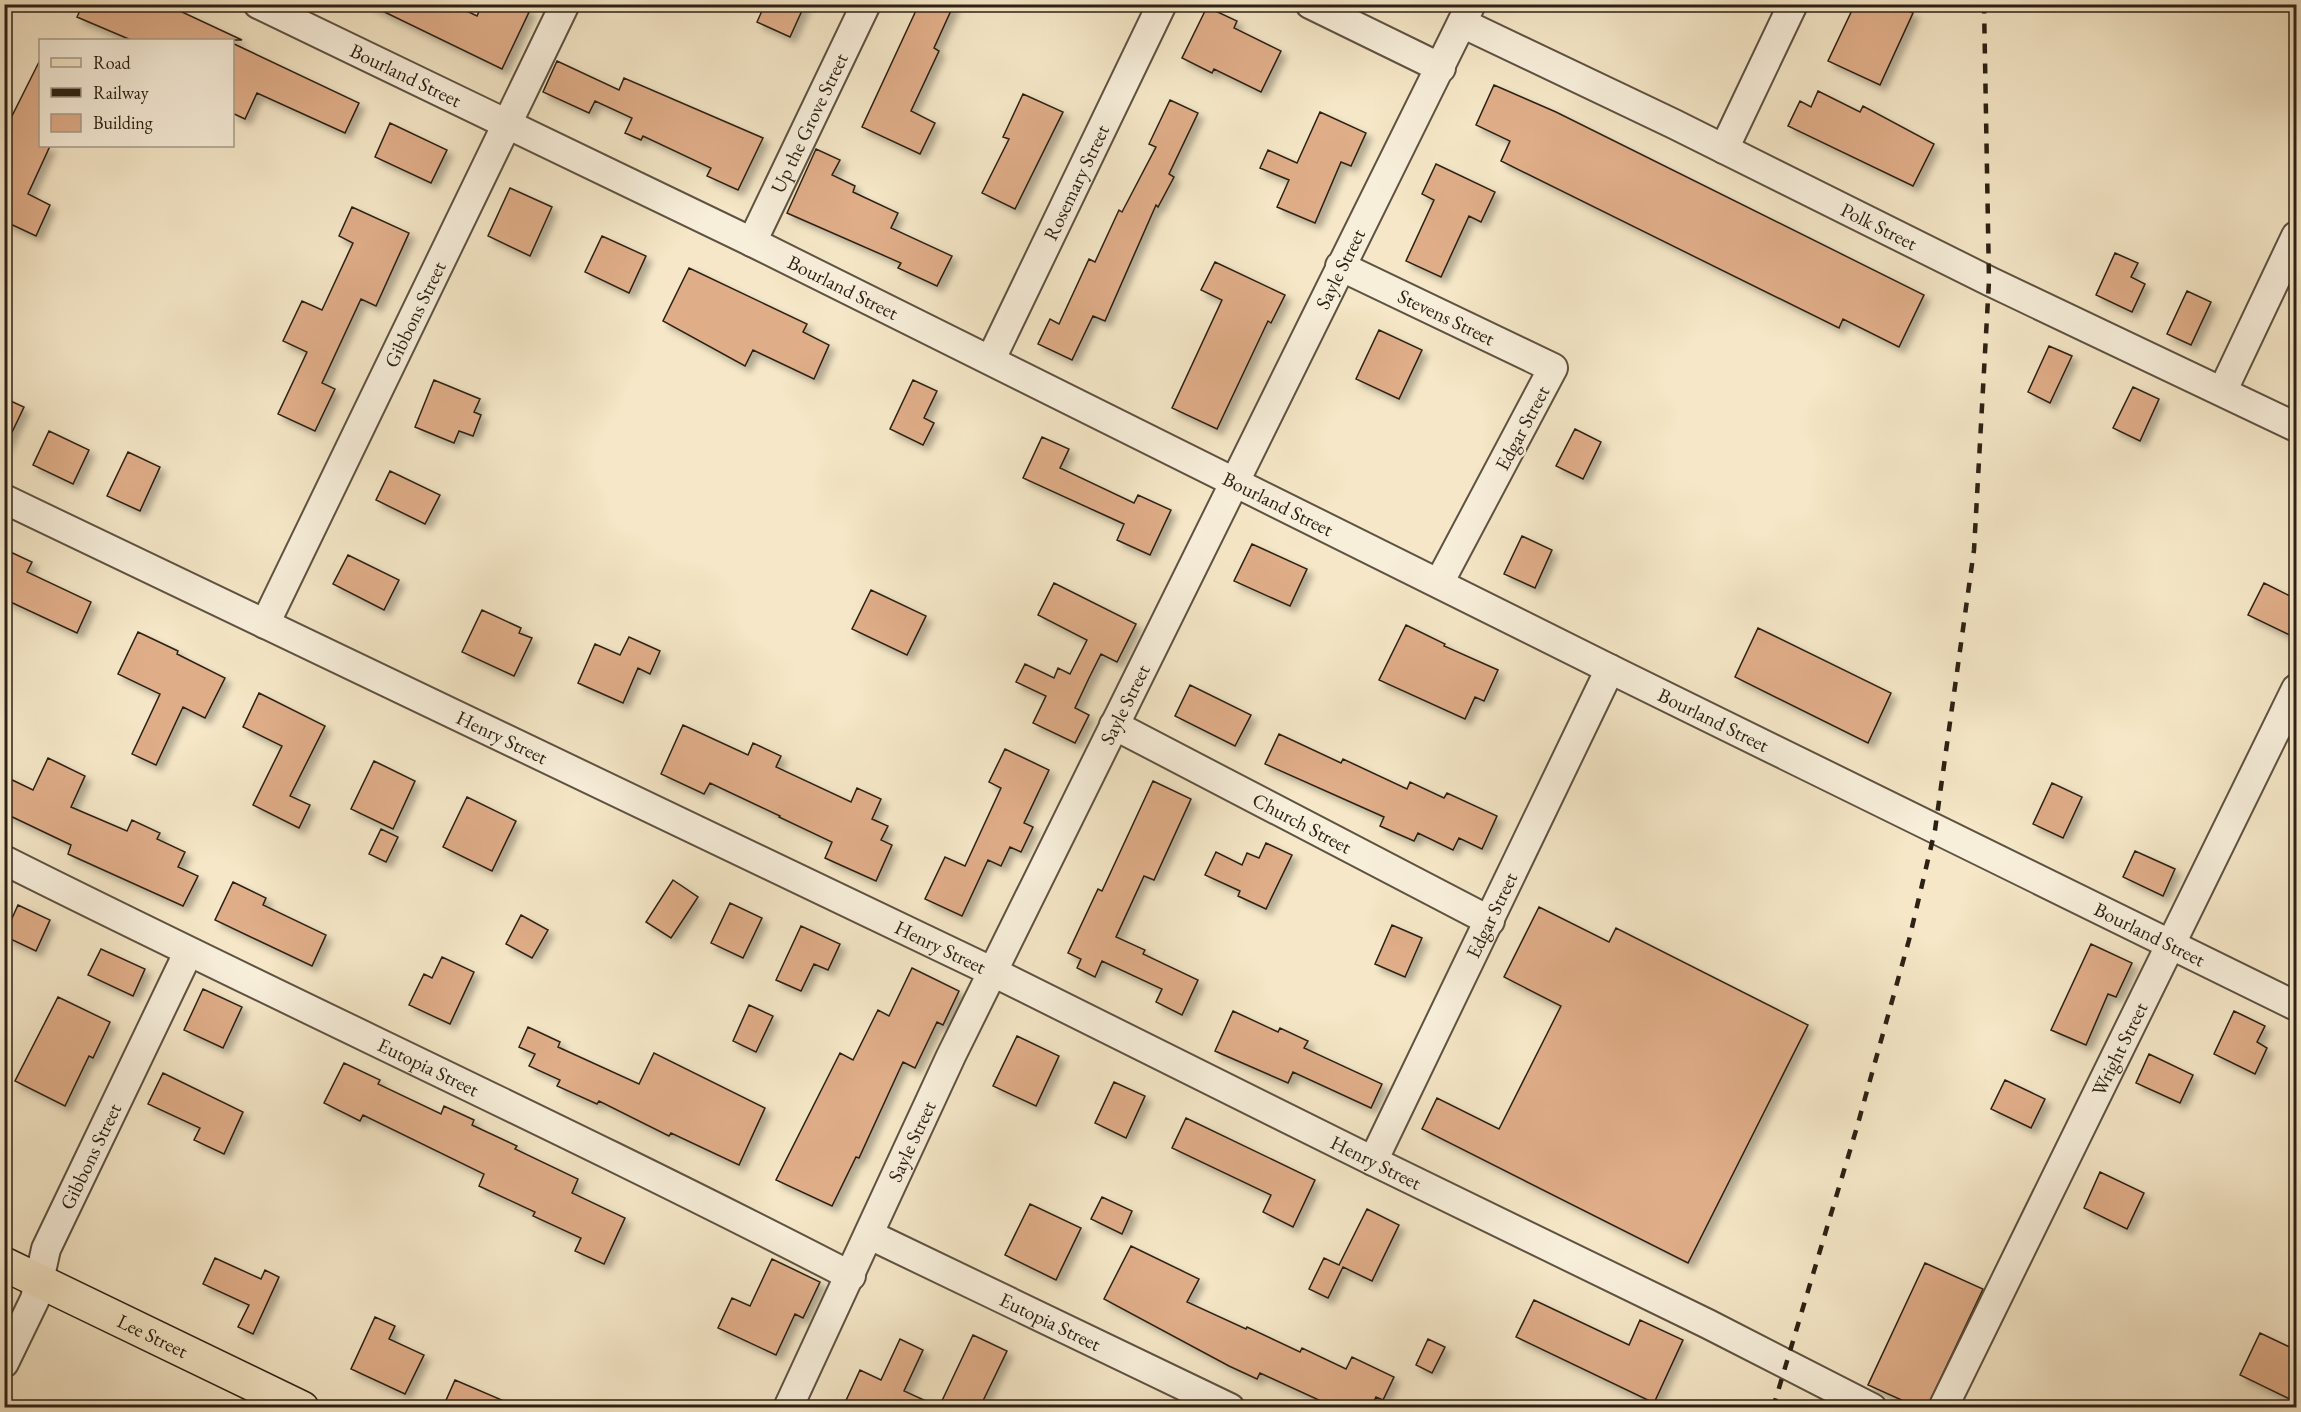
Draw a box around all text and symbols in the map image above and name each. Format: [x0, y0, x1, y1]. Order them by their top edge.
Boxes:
street label: Bourland Street [346, 37, 466, 113]
legend [39, 39, 234, 147]
street label: Up the Grove Street [764, 48, 854, 197]
text: Road [93, 51, 132, 74]
text: Railway [93, 81, 149, 104]
text: Building [93, 111, 153, 134]
street label: Rosemary Street [1037, 120, 1115, 245]
street label: Polk Street [1837, 196, 1922, 256]
street label: Sayle Street [1309, 224, 1371, 313]
street label: Bourland Street [783, 249, 903, 326]
street label: Gibbons Street [378, 256, 452, 372]
street label: Stevens Street [1394, 283, 1500, 352]
street label: Edgar Street [1489, 381, 1555, 475]
street label: Bourland Street [1218, 465, 1338, 543]
street label: Sayle Street [1094, 659, 1156, 749]
street label: Bourland Street [1654, 682, 1774, 758]
street label: Henry Street [452, 704, 552, 770]
street label: Church Street [1248, 786, 1357, 860]
street label: Edgar Street [1460, 867, 1524, 962]
street label: Bourland Street [2090, 896, 2210, 973]
street label: Henry Street [891, 914, 991, 980]
street label: Wright Street [2085, 997, 2154, 1100]
street label: Eutopia Street [373, 1031, 484, 1103]
street label: Sayle Street [882, 1096, 942, 1186]
street label: Gibbons Street [54, 1098, 127, 1214]
street label: Henry Street [1326, 1129, 1426, 1196]
street label: Eutopia Street [995, 1286, 1106, 1357]
street label: Lee Street [113, 1308, 193, 1364]

